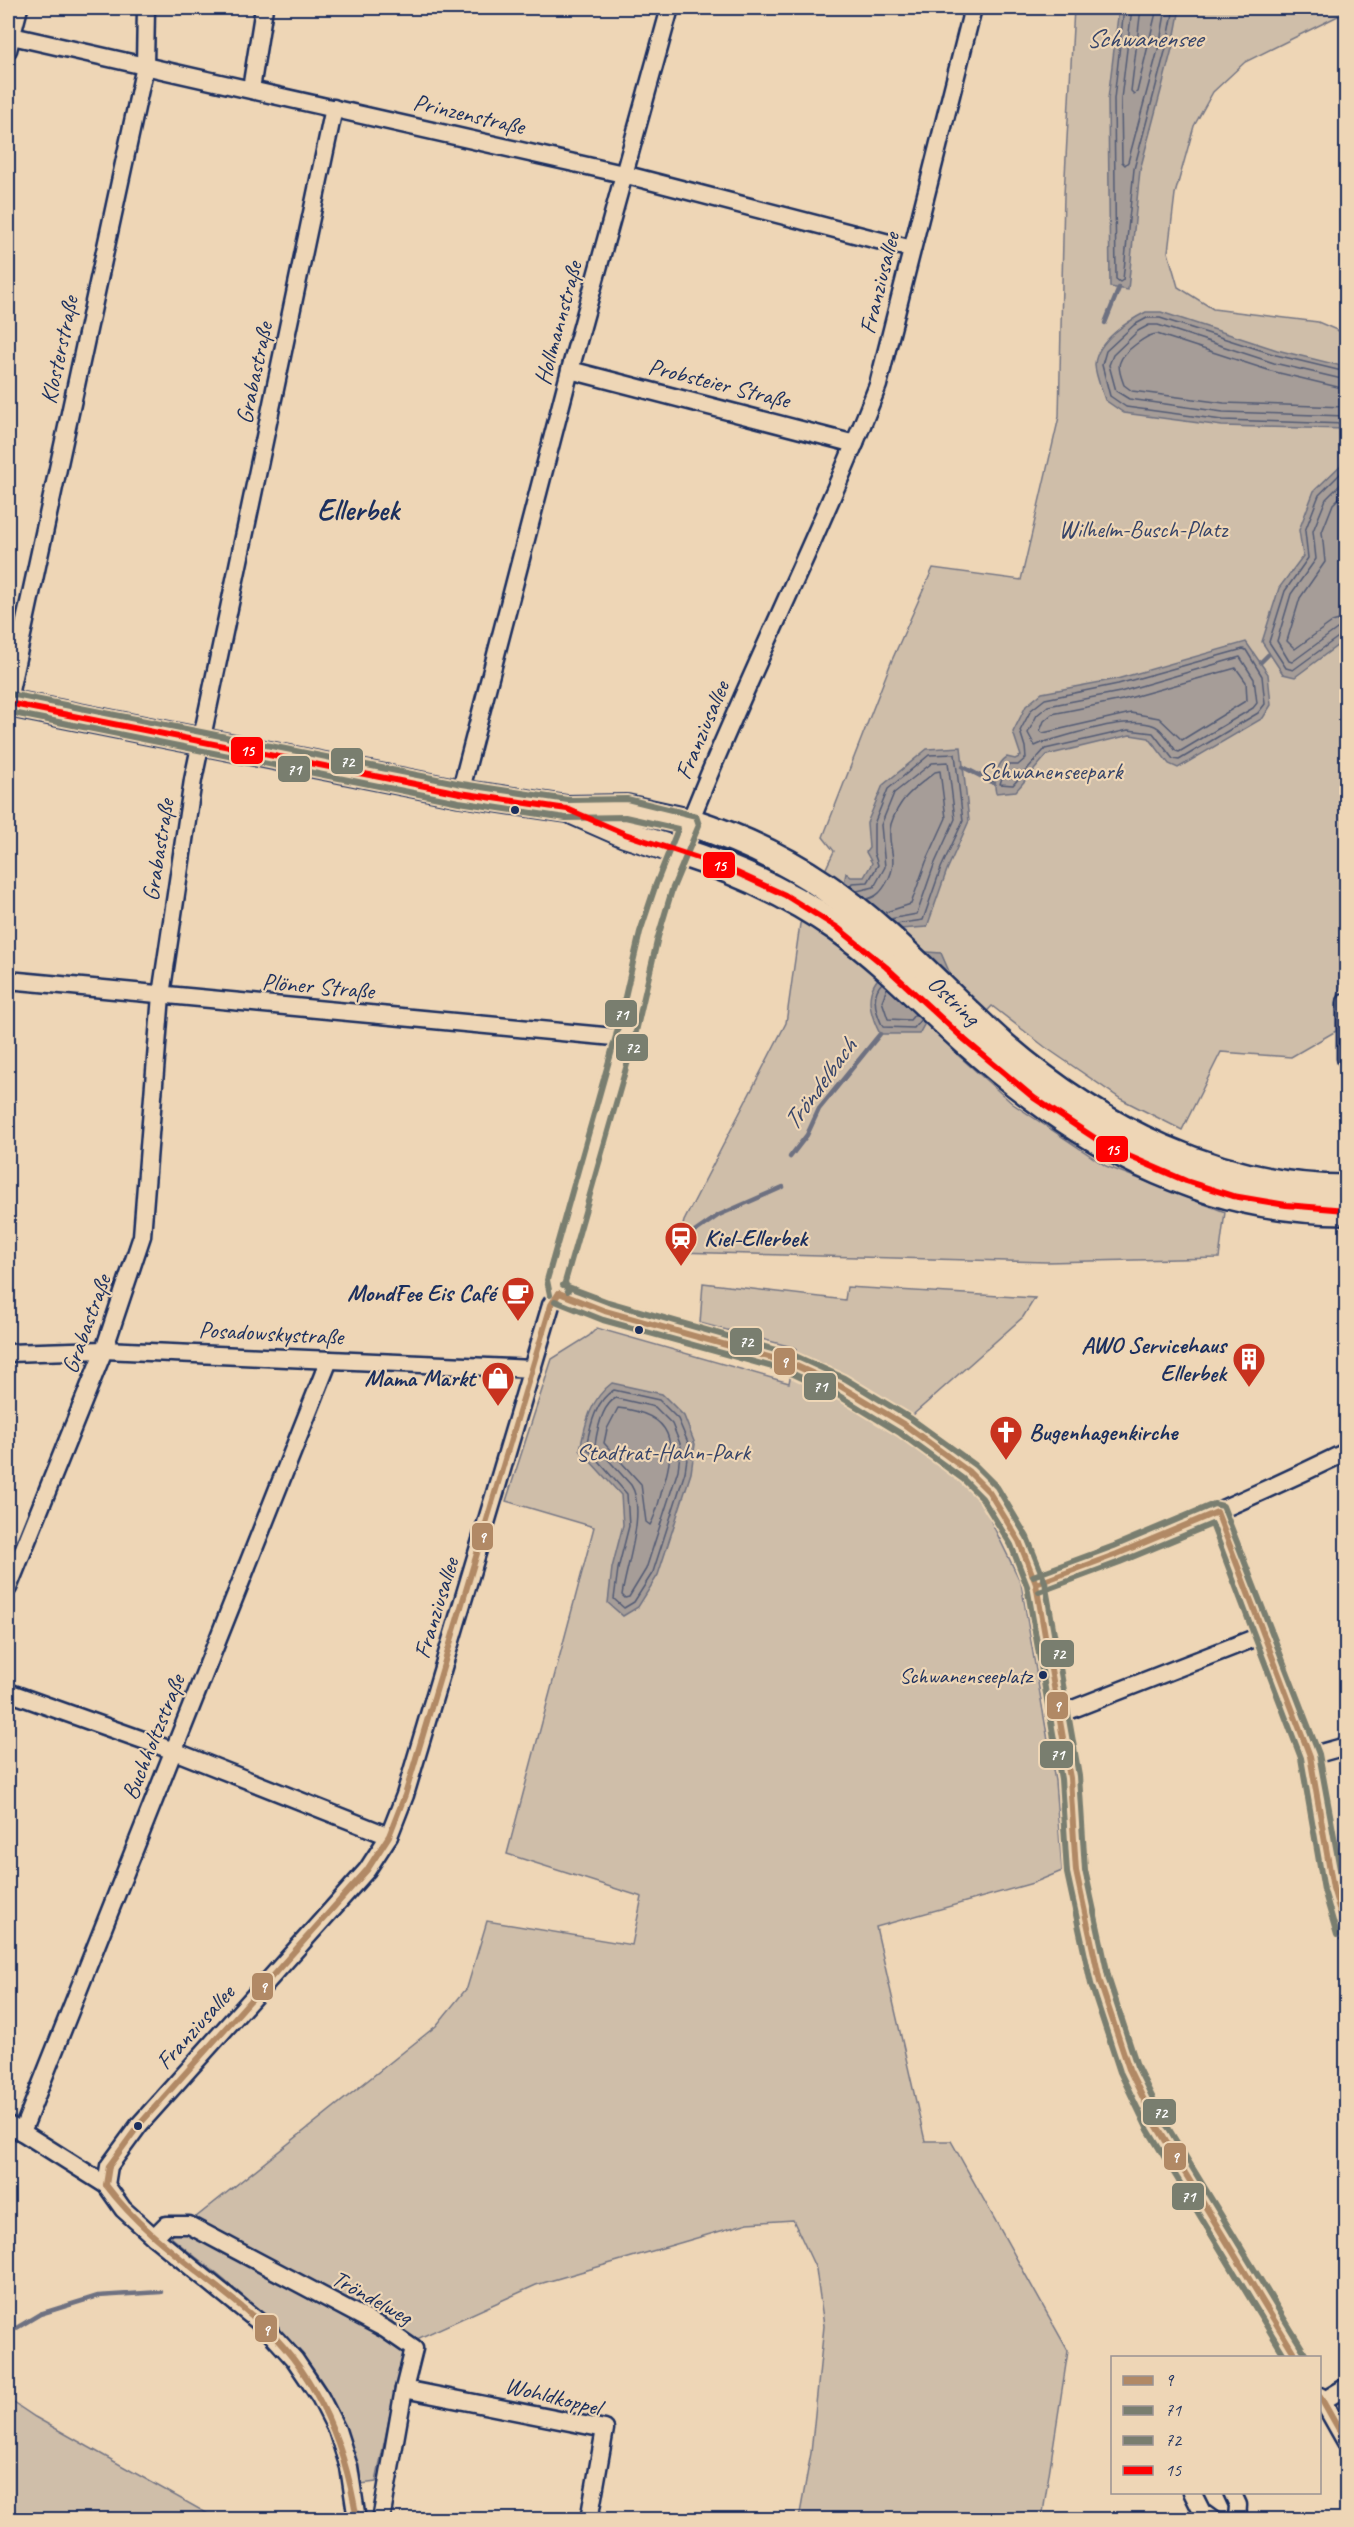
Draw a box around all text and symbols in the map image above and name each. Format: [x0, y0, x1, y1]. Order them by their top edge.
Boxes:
water label: Schwanensee [1086, 22, 1206, 55]
street label: Prinzenstraße [410, 87, 530, 142]
street label: Franziusallee [852, 227, 907, 337]
street label: Hollmannstraße [527, 256, 589, 388]
street label: Klosterstraße [33, 291, 85, 407]
street label: Grabastraße [229, 317, 280, 426]
street label: Probsteier Straße [645, 351, 795, 416]
district label: Ellerbek [317, 491, 402, 529]
park label: Wilhelm-Busch-Platz [1059, 514, 1229, 544]
street label: Franziusallee [668, 674, 737, 784]
line badge: 15 [230, 736, 264, 765]
text: 15 [240, 741, 256, 761]
line badge: 72 [330, 747, 364, 775]
text: 72 [340, 752, 356, 772]
line badge: 71 [277, 755, 311, 783]
park label: Schwanenseepark [980, 756, 1125, 786]
text: 71 [287, 760, 303, 780]
street label: Grabastraße [135, 795, 181, 903]
unlabelled marker [509, 804, 521, 816]
line badge: 15 [702, 851, 736, 879]
text: 15 [712, 856, 728, 876]
street label: Plöner Straße [261, 966, 377, 1006]
street label: Ostring [922, 968, 988, 1033]
line badge: 71 [604, 999, 638, 1028]
text: 71 [614, 1005, 630, 1025]
water label: Tröndelbach [775, 1030, 865, 1137]
line badge: 72 [615, 1033, 649, 1062]
text: 72 [625, 1038, 641, 1058]
line badge: 15 [1095, 1135, 1129, 1163]
text: 15 [1105, 1140, 1121, 1160]
station icon: Kiel-Ellerbek [663, 1220, 699, 1267]
place label: Kiel-Ellerbek [704, 1223, 809, 1253]
street label: Grabastraße [54, 1269, 118, 1377]
cafe icon: MondFee Eis Café [500, 1275, 536, 1322]
place label: MondFee Eis Café [347, 1278, 499, 1308]
street label: Posadowskystraße [198, 1314, 346, 1352]
unlabelled marker [633, 1324, 645, 1336]
line badge: 72 [729, 1327, 763, 1356]
place label: AWO Servicehaus Ellerbek [1081, 1330, 1229, 1388]
text: 72 [739, 1332, 755, 1352]
building icon: AWO Servicehaus Ellerbek [1231, 1341, 1267, 1388]
line badge: 9 [773, 1347, 796, 1376]
text: 9 [780, 1352, 789, 1372]
shop icon: Mama Markt [480, 1360, 516, 1407]
place label: Mama Markt [364, 1363, 478, 1393]
line badge: 71 [803, 1372, 837, 1401]
text: 71 [813, 1377, 829, 1397]
church icon: Bugenhagenkirche [988, 1414, 1024, 1461]
place label: Bugenhagenkirche [1029, 1417, 1179, 1447]
park label: Stadtrat-Hahn-Park [576, 1437, 752, 1467]
line badge: 9 [471, 1522, 494, 1551]
text: 9 [478, 1527, 487, 1547]
street label: Franziusallee [406, 1552, 466, 1662]
line badge: 72 [1040, 1639, 1075, 1668]
text: 72 [1051, 1644, 1067, 1664]
place label: Schwanenseeplatz [899, 1662, 1035, 1690]
street label: Buchholtzstraße [114, 1668, 193, 1804]
marker: Schwanenseeplatz [1037, 1669, 1049, 1681]
line badge: 9 [1046, 1691, 1069, 1720]
text: 9 [1053, 1696, 1062, 1716]
line badge: 71 [1039, 1740, 1074, 1769]
text: 71 [1050, 1745, 1066, 1765]
line badge: 9 [251, 1972, 274, 2001]
street label: Franziusallee [149, 1977, 242, 2076]
text: 9 [259, 1977, 268, 1997]
line badge: 72 [1142, 2098, 1177, 2126]
text: 72 [1153, 2103, 1169, 2123]
unlabelled marker [132, 2120, 144, 2132]
line badge: 9 [1163, 2142, 1187, 2171]
text: 9 [1171, 2147, 1180, 2167]
line badge: 71 [1171, 2182, 1205, 2211]
text: 71 [1181, 2187, 1197, 2207]
street label: Tröndelweg [327, 2263, 419, 2332]
line badge: 9 [254, 2314, 278, 2343]
text: 9 [262, 2320, 271, 2340]
legend [1111, 2356, 1321, 2494]
text: 9 [1165, 2369, 1175, 2391]
street label: Wohldkoppel [502, 2370, 608, 2423]
text: 71 [1165, 2399, 1182, 2421]
text: 72 [1165, 2429, 1183, 2451]
text: 15 [1165, 2459, 1182, 2481]

